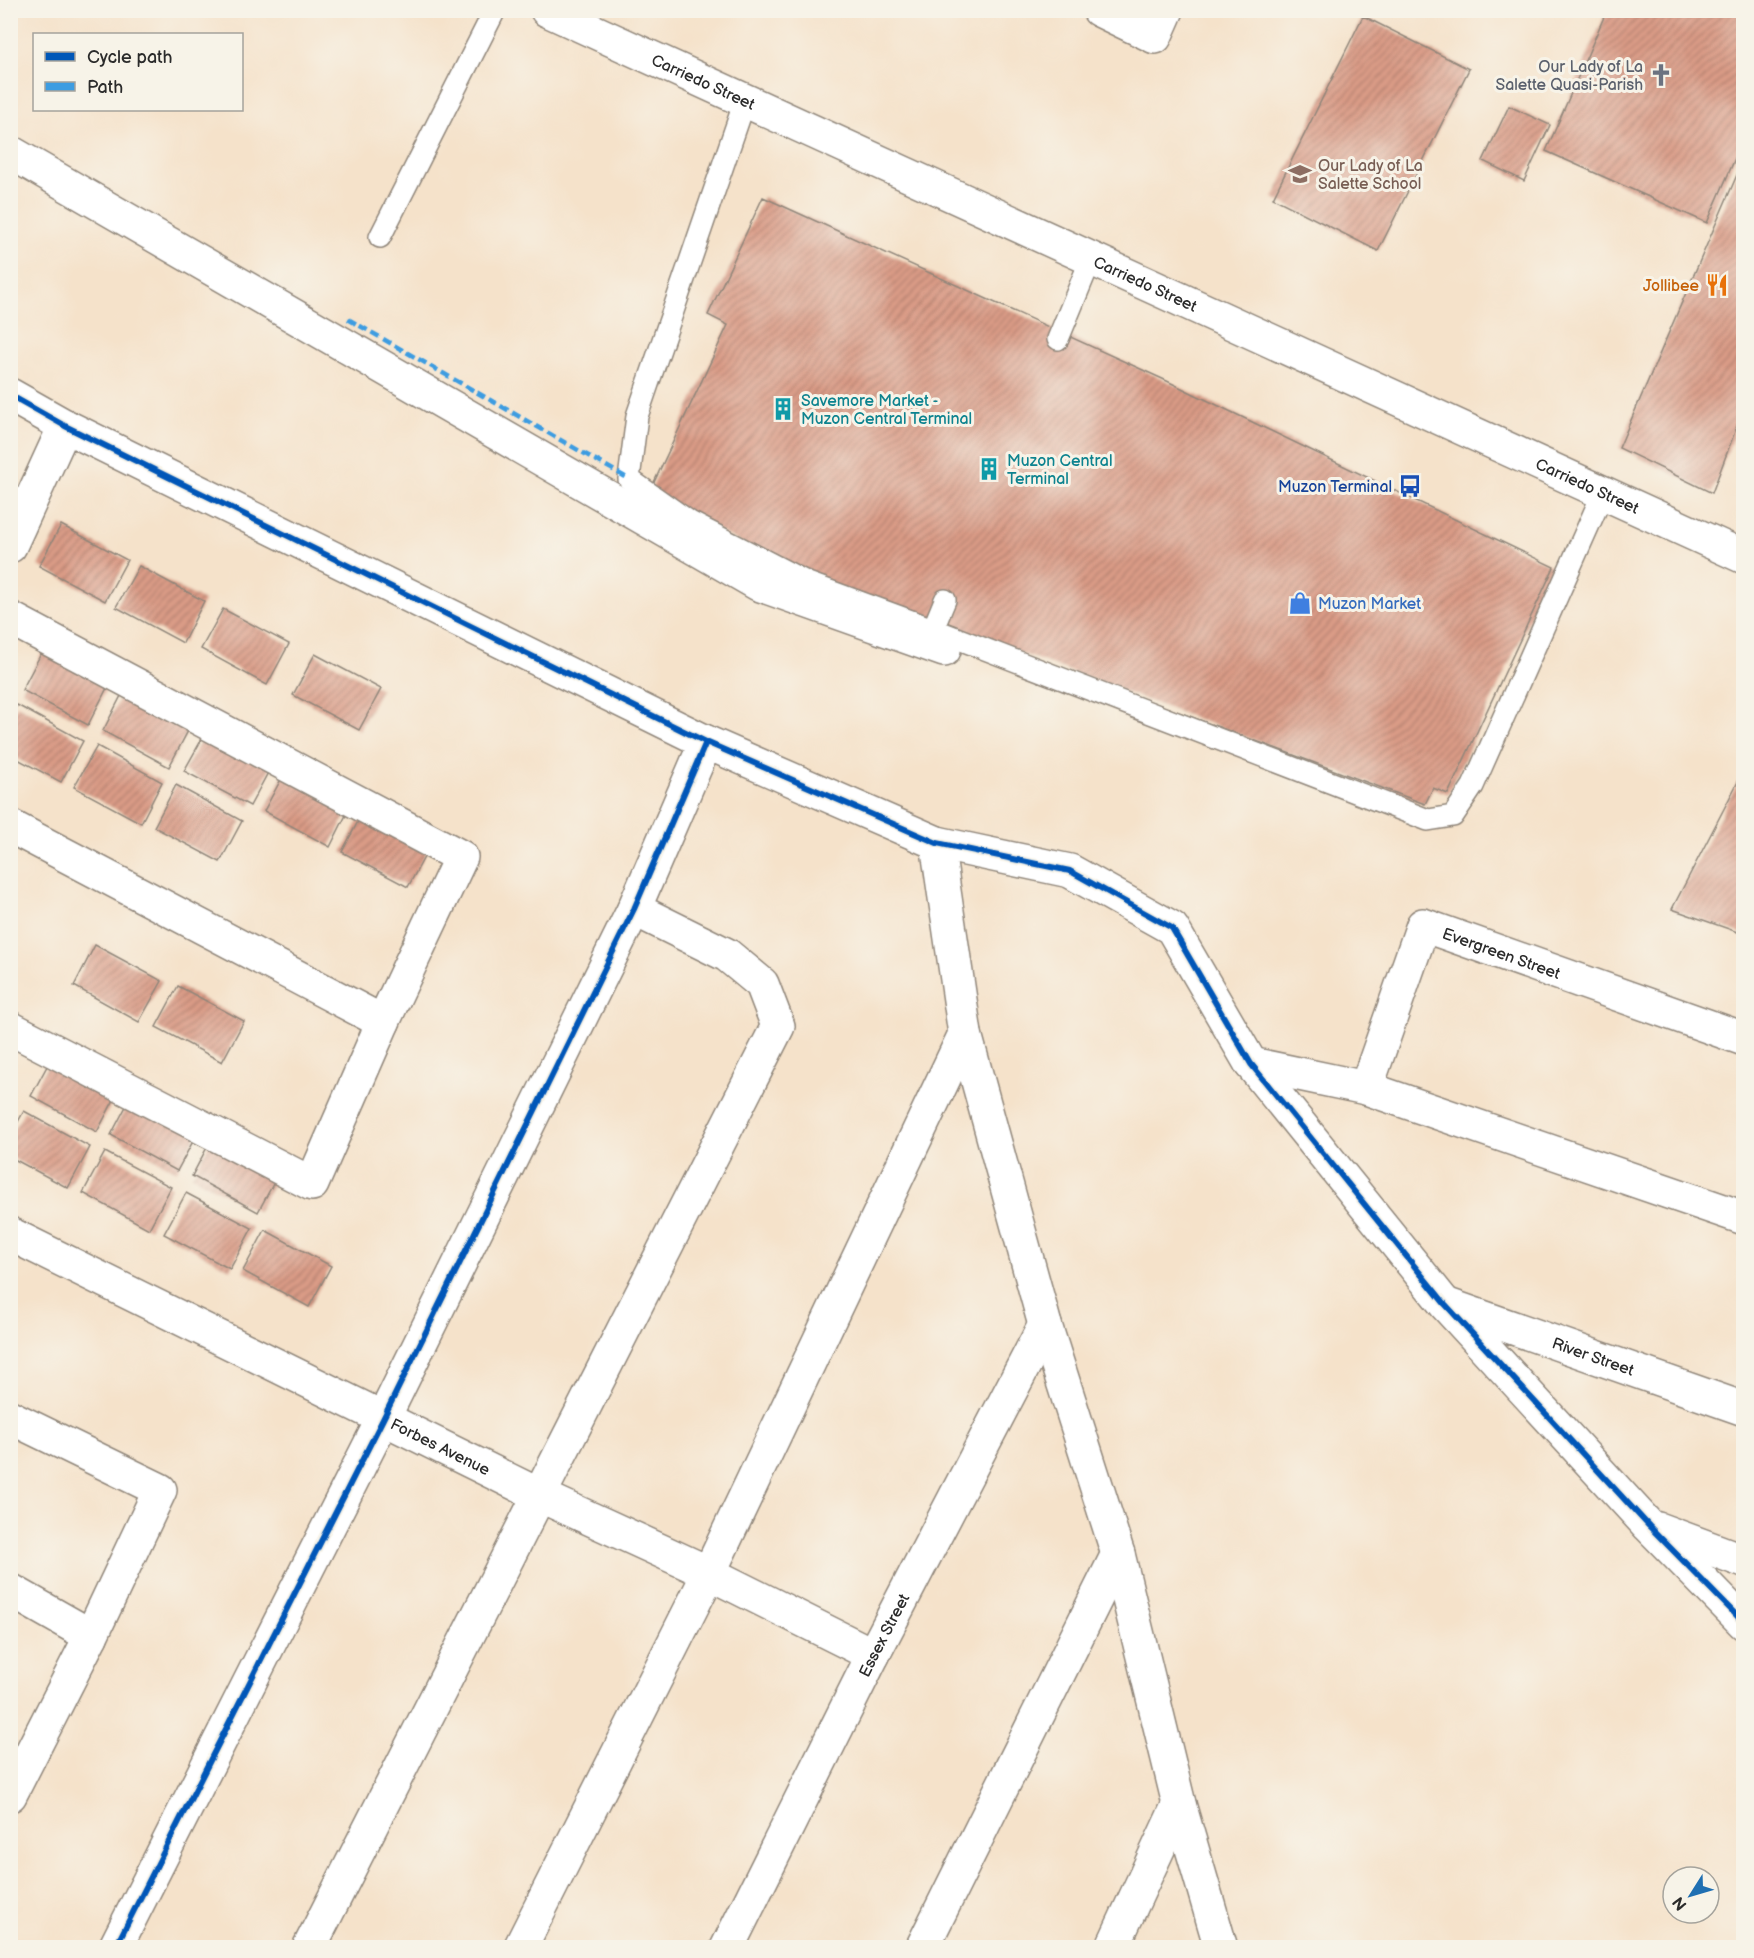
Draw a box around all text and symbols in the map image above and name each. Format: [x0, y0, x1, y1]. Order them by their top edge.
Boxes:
legend [33, 33, 243, 111]
text: Cycle path [87, 47, 173, 68]
street label: Carriedo Street [648, 51, 758, 115]
place label: Our Lady of La Salette Quasi-Parish [1495, 58, 1643, 95]
church icon: Our Lady of La Salette Quasi-Parish [1648, 62, 1674, 88]
text: Path [87, 77, 123, 98]
place label: Our Lady of La Salette School [1318, 157, 1423, 194]
school or university icon: Our Lady of La Salette School [1287, 161, 1313, 187]
street label: Carriedo Street [1090, 253, 1200, 317]
restaurant icon: Jollibee [1704, 272, 1730, 298]
place label: Jollibee [1643, 277, 1700, 296]
place label: Savemore Market - Muzon Central Terminal [801, 392, 972, 429]
building icon: Savemore Market - Muzon Central Terminal [770, 396, 796, 422]
place label: Muzon Central Terminal [1007, 452, 1113, 489]
street label: Carriedo Street [1532, 455, 1642, 519]
building icon: Muzon Central Terminal [976, 456, 1002, 482]
bus stop icon: Muzon Terminal [1397, 473, 1423, 499]
place label: Muzon Terminal [1278, 478, 1392, 497]
shop icon: Muzon Market [1287, 590, 1313, 616]
place label: Muzon Market [1318, 595, 1421, 614]
street label: Evergreen Street [1440, 925, 1563, 984]
street label: River Street [1549, 1334, 1636, 1381]
street label: Forbes Avenue [387, 1415, 493, 1480]
street label: Essex Street [856, 1591, 914, 1680]
north arrow [1661, 1865, 1721, 1925]
text: N [1669, 1893, 1691, 1914]

